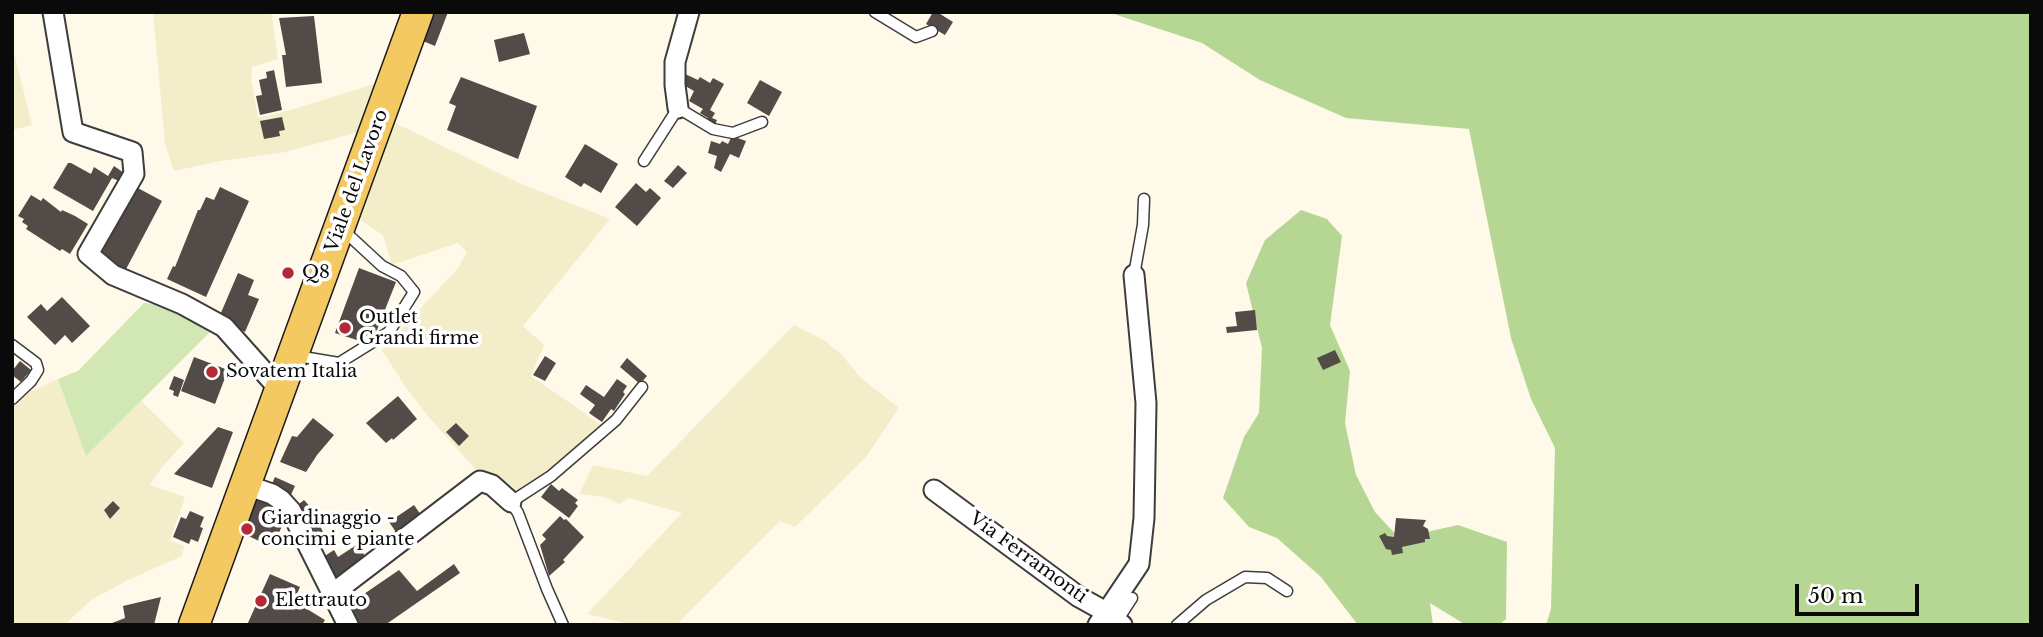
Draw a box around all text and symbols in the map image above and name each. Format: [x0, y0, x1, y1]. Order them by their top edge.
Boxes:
street label: Viale del Lavoro [321, 107, 393, 255]
place label: Q8 [302, 262, 330, 284]
marker: Q8 [280, 265, 296, 281]
place label: Outlet Grandi firme [359, 307, 479, 350]
marker: Outlet Grandi firme [337, 320, 353, 336]
place label: Sovatem Italia [226, 361, 357, 383]
marker: Sovatem Italia [204, 364, 220, 380]
place label: Giardinaggio - concimi e piante [261, 508, 415, 550]
street label: Via Ferramonti [965, 508, 1091, 608]
marker: Giardinaggio - concimi e piante [239, 521, 255, 537]
scale bar [1798, 570, 1922, 614]
text: 50 m [1808, 583, 1863, 609]
place label: Elettrauto [275, 590, 367, 612]
marker: Elettrauto [253, 593, 269, 609]

